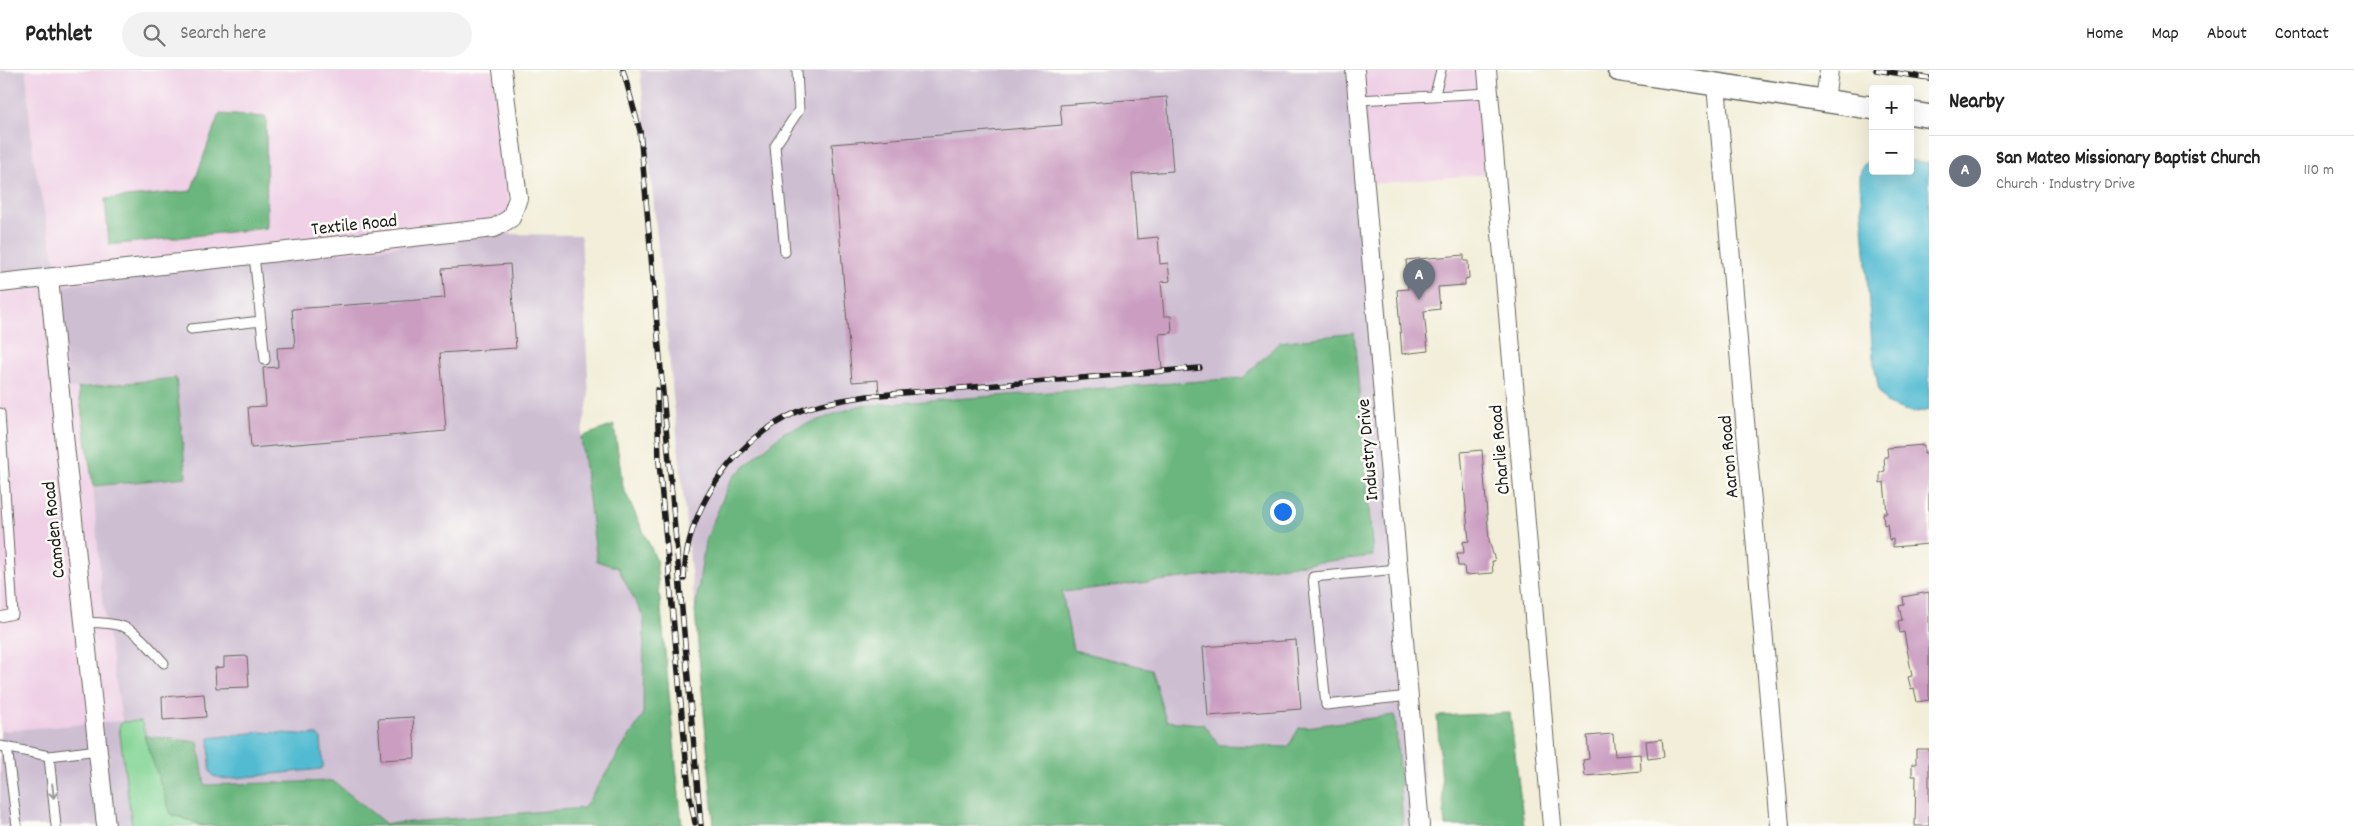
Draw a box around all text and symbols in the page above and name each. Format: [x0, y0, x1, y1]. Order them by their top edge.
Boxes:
search box [122, 12, 472, 57]
text: Pathlet [25, 18, 92, 52]
icon: search [140, 21, 168, 49]
text: Search here [180, 21, 266, 48]
text: Home [2086, 22, 2123, 47]
text: Map [2151, 22, 2179, 47]
text: About [2207, 22, 2247, 47]
text: Contact [2275, 22, 2329, 47]
map controls [1869, 85, 1914, 175]
button: + [1869, 85, 1914, 130]
text: Nearby [1949, 88, 2004, 118]
button: − [1869, 130, 1914, 175]
text: San Mateo Missionary Baptist Church [1996, 146, 2260, 173]
text: A [1961, 159, 1969, 182]
text: 110 m [2304, 159, 2334, 182]
text: Church · Industry Drive [1996, 173, 2135, 196]
street label: Textile Road [310, 209, 399, 244]
pin: A [1403, 259, 1435, 300]
street label: Industry Drive [1352, 397, 1387, 502]
street label: Charlie Road [1484, 404, 1519, 496]
street label: Aaron Road [1713, 414, 1748, 499]
street label: Camden Road [37, 480, 74, 579]
your location [1270, 499, 1296, 525]
one-way arrow [48, 782, 58, 798]

